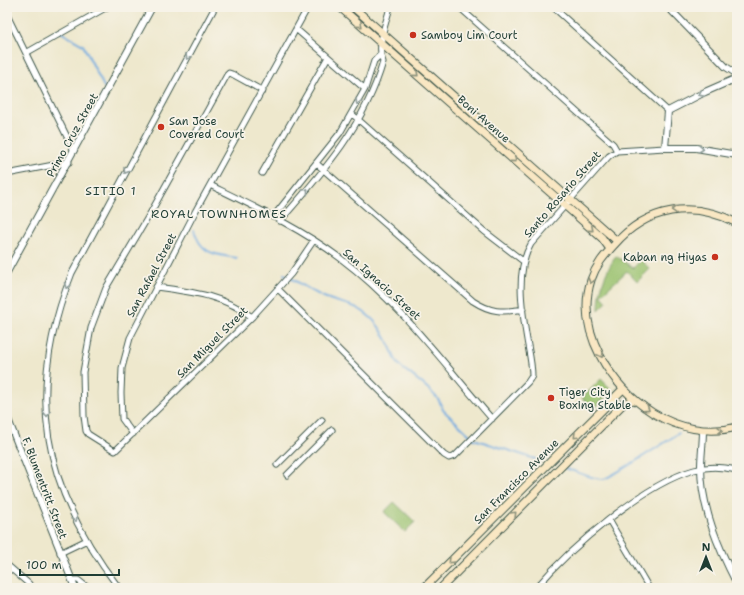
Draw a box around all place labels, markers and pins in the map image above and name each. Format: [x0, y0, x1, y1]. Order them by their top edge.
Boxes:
place label: Samboy Lim Court [421, 28, 518, 43]
marker: Samboy Lim Court [408, 30, 418, 40]
place label: San Jose Covered Court [169, 114, 244, 142]
marker: San Jose Covered Court [156, 122, 166, 132]
place label: Kaban ng Hiyas [623, 250, 707, 265]
marker: Kaban ng Hiyas [710, 252, 720, 262]
place label: Tiger City Boxing Stable [559, 385, 631, 413]
marker: Tiger City Boxing Stable [546, 393, 556, 403]

